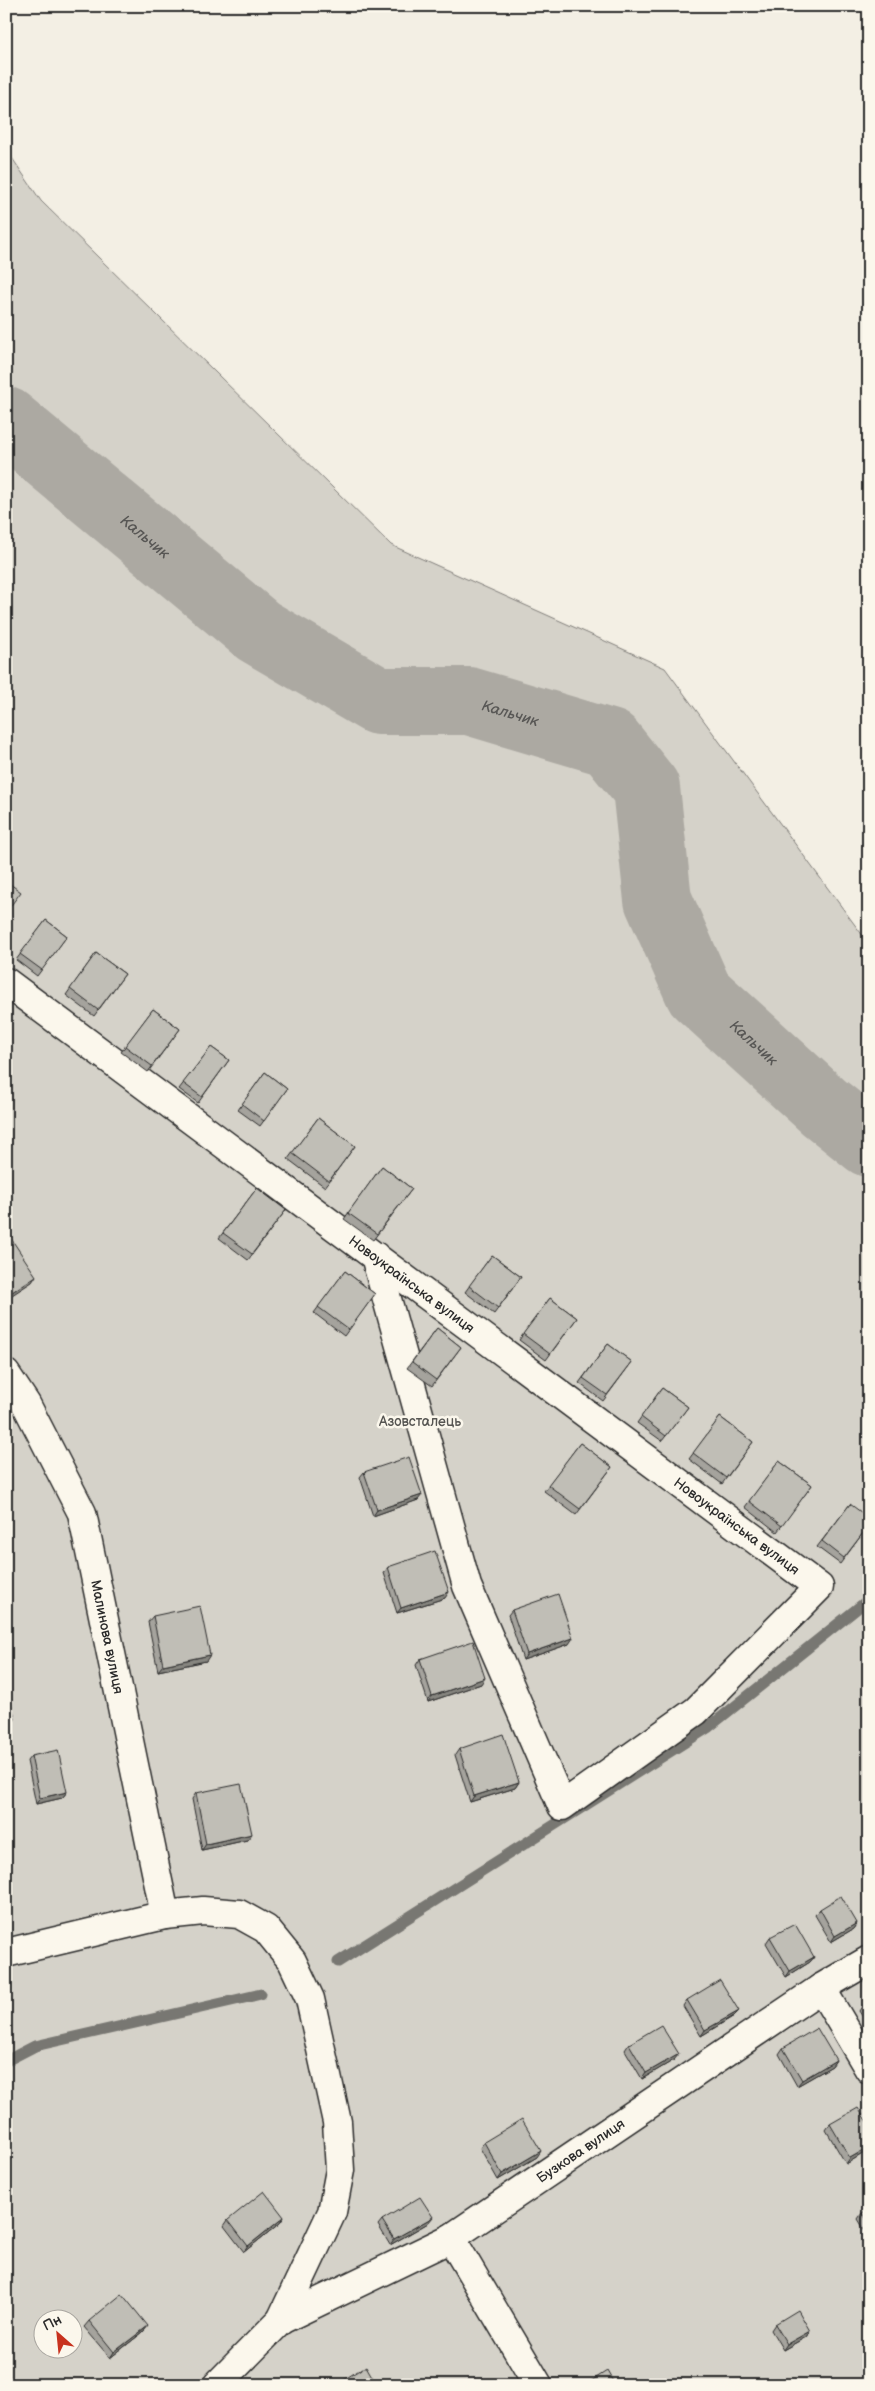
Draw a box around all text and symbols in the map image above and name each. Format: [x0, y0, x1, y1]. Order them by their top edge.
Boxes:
water label: Кальчик [116, 511, 174, 564]
water label: Кальчик [479, 696, 542, 732]
water label: Кальчик [725, 1016, 782, 1071]
street label: Новоукраїнська вулиця [345, 1232, 478, 1337]
park label: Азовсталець [378, 1413, 461, 1430]
street label: Новоукраїнська вулиця [670, 1474, 803, 1579]
street label: Малинова вулиця [87, 1578, 127, 1696]
street label: Бузкова вулиця [534, 2115, 628, 2187]
north arrow [32, 2308, 82, 2358]
text: Пн [40, 2311, 65, 2335]

